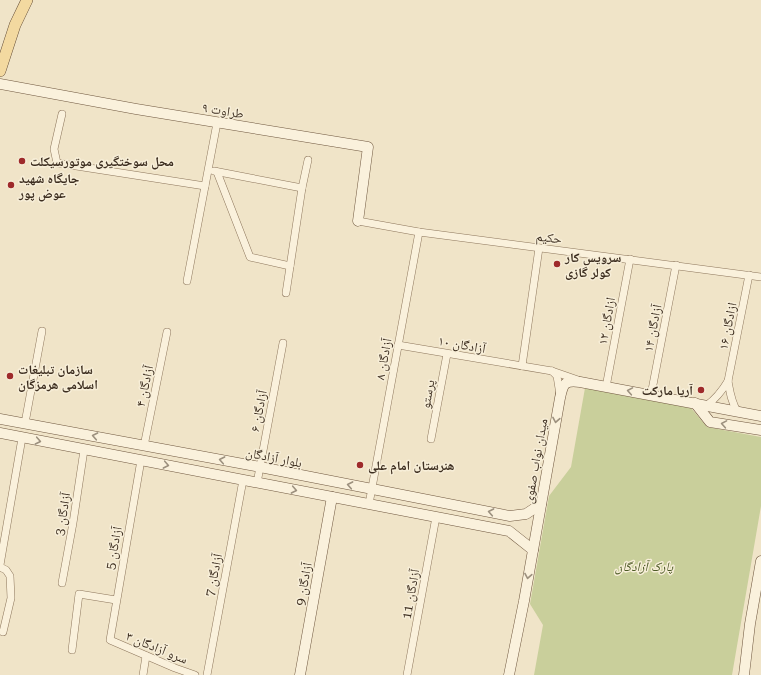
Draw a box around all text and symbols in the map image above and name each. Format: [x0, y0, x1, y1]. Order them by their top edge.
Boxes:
street label: طراوت ۹ [201, 100, 245, 122]
place label: محل سوختگیری موتورسیکلت [30, 154, 174, 170]
marker: محل سوختگیری موتورسیکلت [17, 156, 27, 166]
place label: جایگاه شهید عوض پور [18, 171, 80, 202]
marker: جایگاه شهید عوض پور [6, 180, 16, 190]
street label: حکیم [535, 228, 563, 248]
place label: سرویس کار کولر گازی [564, 250, 621, 280]
marker: سرویس کار کولر گازی [552, 259, 562, 269]
street label: ازادگان ۱۲ [595, 296, 619, 346]
street label: ازادگان ۱۶ [716, 301, 740, 351]
street label: آزادگان ۱۴ [641, 302, 666, 353]
street label: آزادگان ۱۰ [437, 333, 487, 357]
street label: آزادگان ۸ [372, 336, 396, 381]
place label: سازمان تبلیغات اسلامی هرمزگان [18, 362, 98, 393]
street label: آزادگان ۴ [133, 363, 157, 408]
marker: سازمان تبلیغات اسلامی هرمزگان [5, 371, 15, 381]
street label: پرستو [418, 378, 439, 410]
place label: آریا مارکت [642, 383, 693, 398]
marker: آریا مارکت [696, 385, 706, 395]
one-way arrow [627, 387, 633, 396]
street label: آزادگان ۶ [247, 388, 271, 433]
street label: میدان نواب صفوی [521, 417, 551, 505]
one-way arrow [552, 417, 561, 423]
one-way arrow [721, 420, 727, 429]
one-way arrow [91, 433, 98, 441]
one-way arrow [35, 436, 41, 445]
street label: بلوار آزادگان [244, 445, 303, 471]
one-way arrow [219, 457, 225, 465]
place label: هنرستان امام علی [368, 458, 455, 475]
marker: هنرستان امام علی [355, 460, 365, 470]
one-way arrow [163, 461, 169, 469]
one-way arrow [347, 482, 353, 490]
one-way arrow [290, 485, 297, 493]
street label: آزادگان 3 [52, 491, 74, 537]
one-way arrow [488, 509, 494, 517]
street label: آزادگان 5 [102, 525, 126, 571]
street label: آزادگان 7 [202, 552, 226, 598]
park label: پارک آزادگان [615, 559, 674, 575]
street label: آزادگان 9 [292, 561, 316, 607]
street label: آزادگان 11 [399, 567, 423, 621]
one-way arrow [525, 573, 533, 579]
street label: سرو آزادگان ۳ [123, 628, 190, 668]

